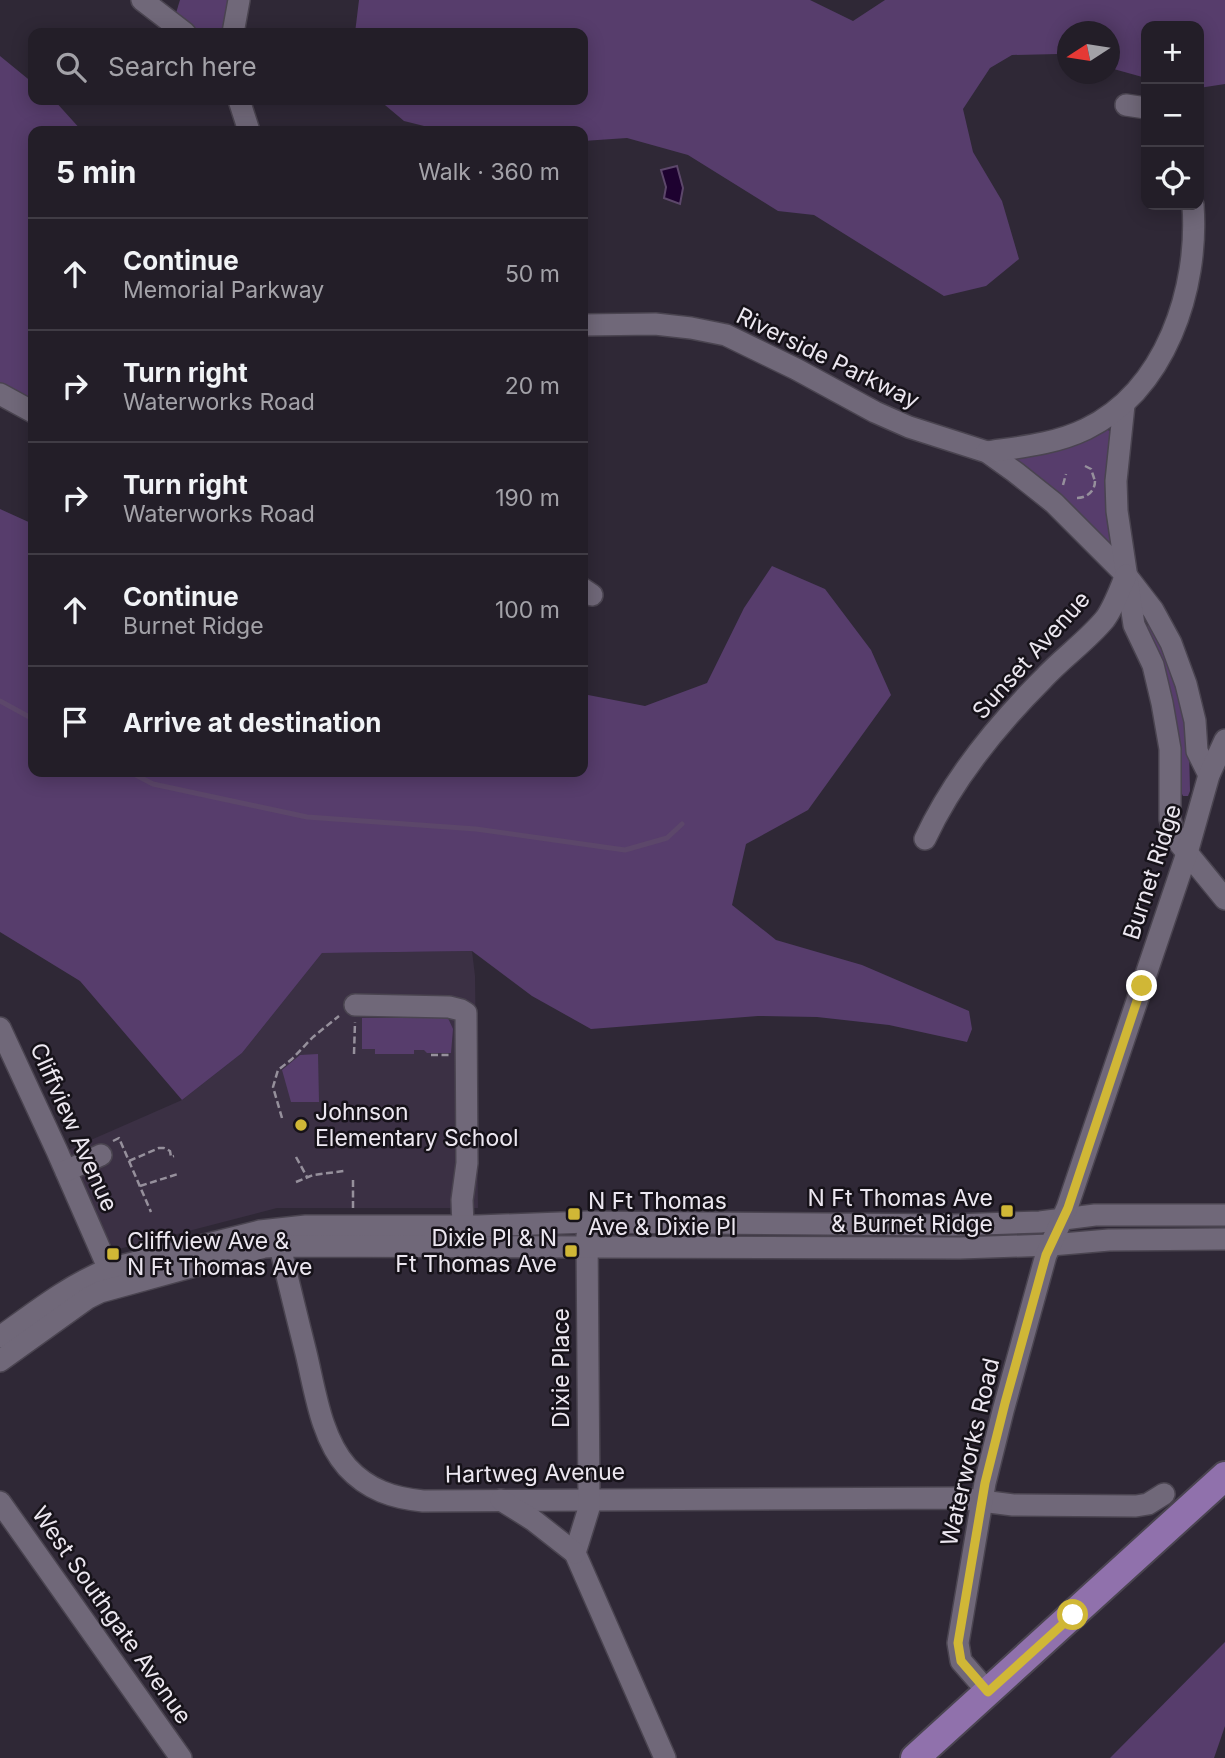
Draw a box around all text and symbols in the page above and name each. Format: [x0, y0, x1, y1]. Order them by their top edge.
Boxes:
north arrow [1057, 21, 1120, 84]
map controls [1141, 21, 1204, 210]
button: + [1141, 21, 1204, 84]
search box [28, 28, 588, 105]
icon: search [52, 48, 90, 86]
text: Search here [108, 51, 257, 82]
button: − [1141, 84, 1204, 147]
button: locate [1141, 147, 1204, 210]
text: 5 min [56, 154, 136, 190]
text: Walk · 360 m [418, 158, 560, 186]
text: Continue [123, 245, 239, 276]
icon: ahead [56, 255, 94, 293]
text: 50 m [505, 260, 560, 288]
text: Memorial Parkway [123, 276, 324, 304]
street label: Riverside Parkway [732, 302, 924, 414]
text: Turn right [123, 357, 248, 388]
icon: right [56, 367, 94, 405]
text: 20 m [505, 372, 560, 400]
text: Waterworks Road [123, 388, 315, 416]
text: Turn right [123, 469, 248, 500]
icon: right [56, 479, 94, 517]
text: 190 m [495, 484, 560, 512]
text: Waterworks Road [123, 500, 315, 528]
text: Continue [123, 581, 239, 612]
street label: Sunset Avenue [966, 585, 1096, 725]
icon: ahead [56, 591, 94, 629]
text: 100 m [495, 596, 560, 624]
text: Burnet Ridge [123, 612, 264, 640]
icon: arrive [56, 703, 94, 741]
text: Arrive at destination [123, 707, 382, 738]
street label: Burnet Ridge [1117, 801, 1187, 943]
route end [1126, 970, 1157, 1001]
street label: Cliffview Avenue [24, 1038, 124, 1216]
place label: Johnson Elementary School [315, 1098, 519, 1152]
marker: Johnson Elementary School [293, 1117, 309, 1133]
place label: N Ft Thomas Ave & Burnet Ridge [808, 1184, 993, 1238]
place label: N Ft Thomas Ave & Dixie Pl [588, 1187, 736, 1241]
marker: N Ft Thomas Ave & Burnet Ridge [999, 1203, 1015, 1219]
marker: N Ft Thomas Ave & Dixie Pl [566, 1206, 582, 1222]
place label: Dixie Pl & N Ft Thomas Ave [395, 1224, 557, 1278]
place label: Cliffview Ave & N Ft Thomas Ave [127, 1227, 312, 1281]
marker: Dixie Pl & N Ft Thomas Ave [563, 1243, 579, 1259]
marker: Cliffview Ave & N Ft Thomas Ave [105, 1246, 121, 1262]
street label: Dixie Place [547, 1308, 575, 1428]
street label: Waterworks Road [935, 1355, 1005, 1549]
street label: Hartweg Avenue [445, 1457, 625, 1489]
street label: West Southgate Avenue [26, 1501, 198, 1729]
route start [1057, 1599, 1088, 1630]

